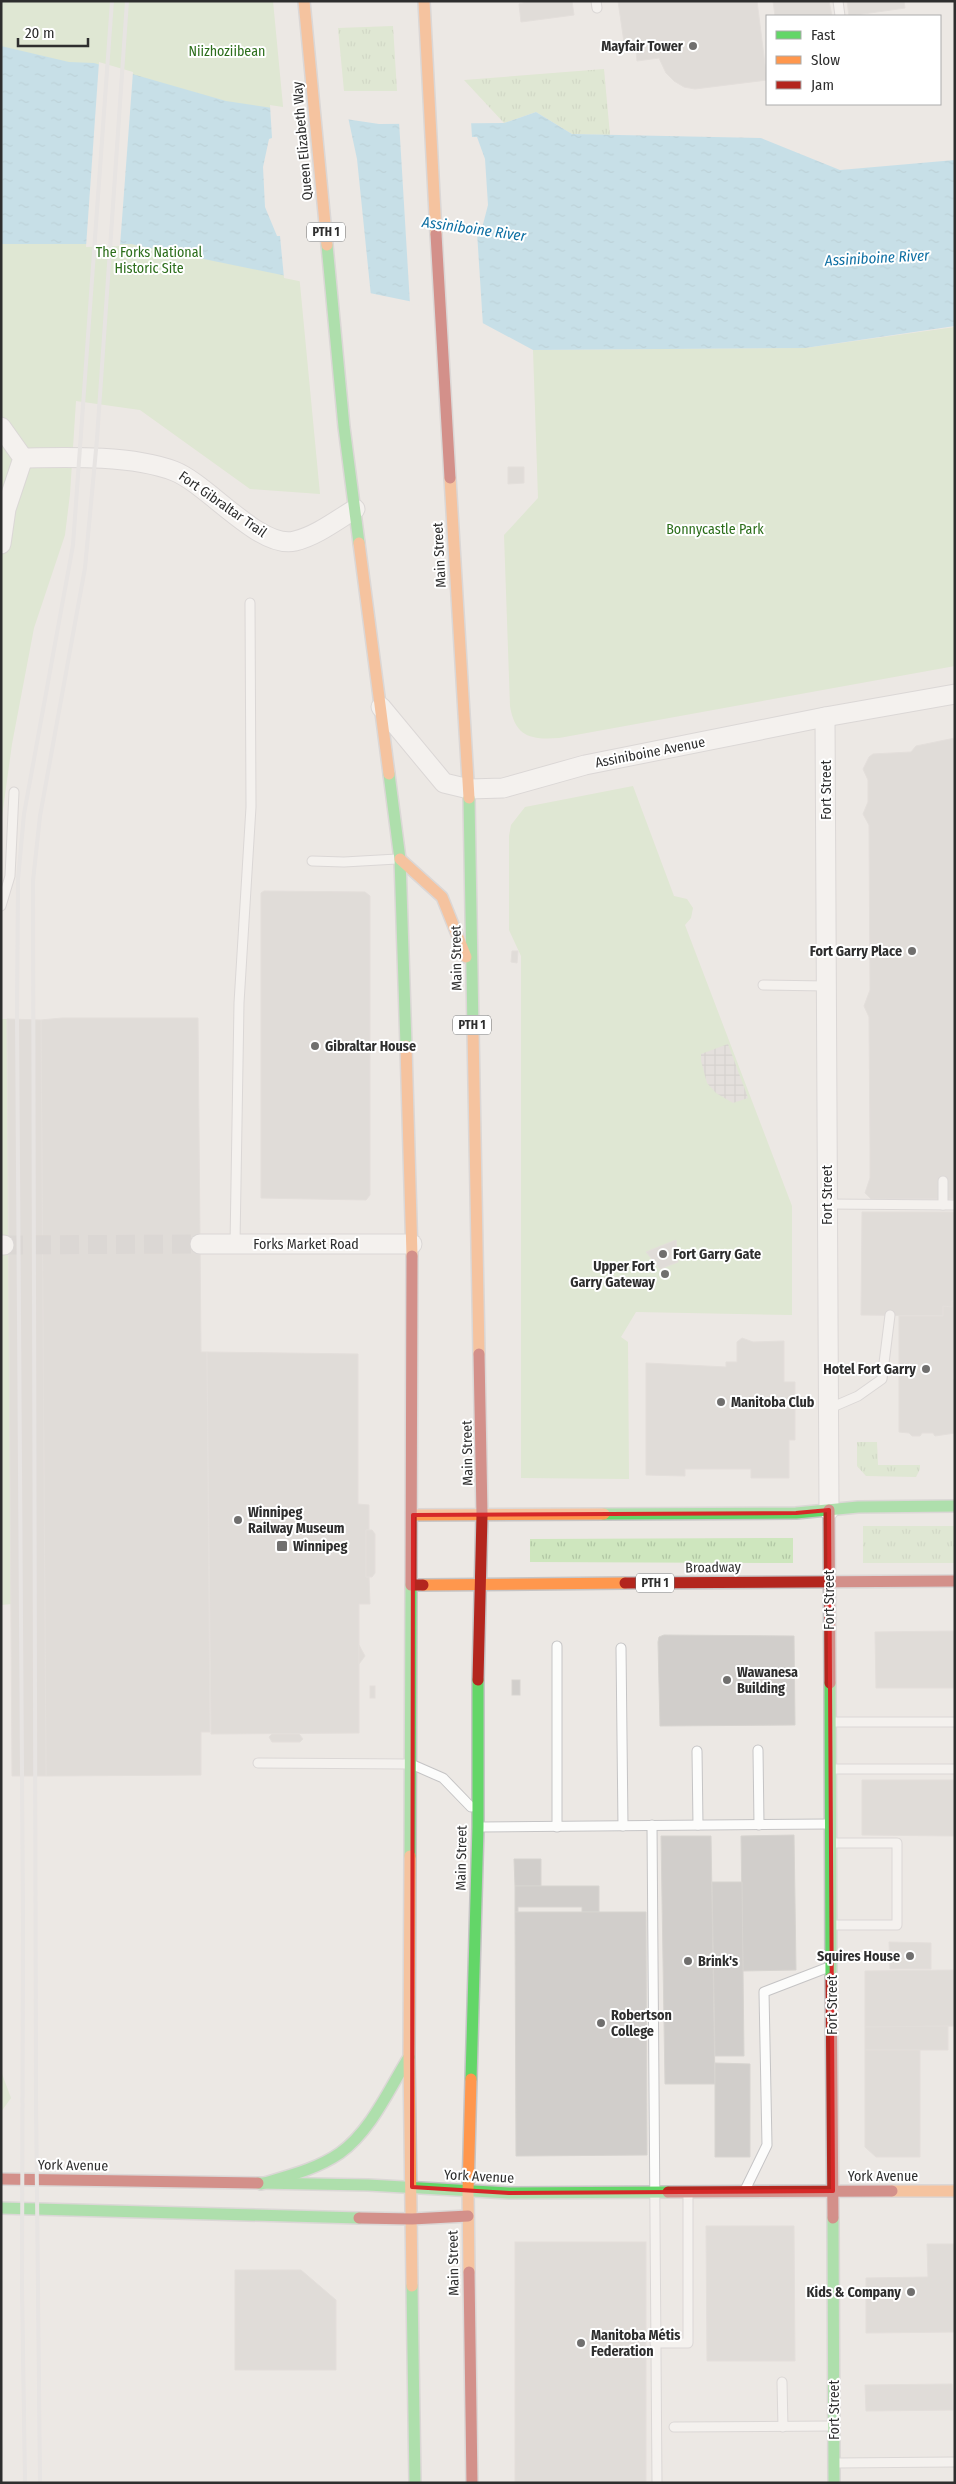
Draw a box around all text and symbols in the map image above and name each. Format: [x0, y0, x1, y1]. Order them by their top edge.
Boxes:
scale bar [18, 15, 88, 47]
legend [766, 15, 941, 105]
text: 20 m [25, 24, 55, 42]
text: Fast [811, 26, 835, 44]
place label: Mayfair Tower [601, 38, 684, 55]
marker: Mayfair Tower [687, 40, 699, 52]
park label: Niizhoziibean [189, 43, 265, 60]
text: Slow [811, 51, 840, 69]
text: Jam [811, 76, 834, 94]
street label: Queen Elizabeth Way [289, 80, 316, 201]
water label: Assiniboine River [420, 213, 528, 245]
road number: PTH 1 [307, 222, 345, 242]
park label: The Forks National Historic Site [96, 244, 202, 277]
water label: Assiniboine River [823, 246, 930, 270]
street label: Fort Gibraltar Trail [175, 468, 270, 541]
street label: Main Street [429, 521, 450, 588]
park label: Bonnycastle Park [666, 521, 764, 538]
street label: Assiniboine Avenue [594, 733, 707, 771]
street label: Fort Street [818, 759, 835, 820]
street label: Main Street [447, 925, 466, 991]
place label: Fort Garry Place [810, 943, 902, 960]
marker: Fort Garry Place [906, 945, 918, 957]
road number: PTH 1 [453, 1016, 491, 1034]
place label: Gibraltar House [325, 1038, 416, 1055]
marker: Gibraltar House [309, 1040, 321, 1052]
street label: Fort Street [819, 1164, 836, 1225]
street label: Forks Market Road [253, 1236, 359, 1253]
place label: Fort Garry Gate [673, 1246, 761, 1263]
marker: Fort Garry Gate [657, 1248, 669, 1260]
place label: Upper Fort Garry Gateway [570, 1258, 656, 1291]
marker: Upper Fort Garry Gateway [659, 1268, 671, 1280]
place label: Hotel Fort Garry [823, 1361, 916, 1378]
marker: Hotel Fort Garry [920, 1363, 932, 1375]
place label: Manitoba Club [731, 1394, 815, 1411]
marker: Manitoba Club [715, 1396, 727, 1408]
street label: Main Street [458, 1420, 477, 1486]
place label: Winnipeg Railway Museum [248, 1504, 345, 1537]
marker: Winnipeg Railway Museum [232, 1514, 244, 1526]
place label: Winnipeg [293, 1538, 347, 1555]
marker: Winnipeg [275, 1539, 289, 1553]
street label: Broadway [685, 1559, 742, 1576]
street label: Fort Street [821, 1569, 838, 1630]
road number: PTH 1 [636, 1574, 674, 1592]
place label: Wawanesa Building [737, 1664, 798, 1697]
marker: Wawanesa Building [721, 1674, 733, 1686]
street label: Main Street [452, 1825, 471, 1891]
place label: Squires House [817, 1948, 900, 1965]
marker: Squires House [904, 1950, 916, 1962]
place label: Brink's [698, 1953, 738, 1970]
marker: Brink's [682, 1955, 694, 1967]
street label: Fort Street [824, 1974, 841, 2035]
place label: Robertson College [611, 2007, 672, 2040]
marker: Robertson College [595, 2017, 607, 2029]
street label: York Avenue [38, 2156, 108, 2175]
street label: York Avenue [443, 2166, 515, 2187]
street label: York Avenue [848, 2168, 918, 2185]
street label: Main Street [444, 2230, 463, 2296]
place label: Kids & Company [806, 2284, 901, 2301]
marker: Kids & Company [905, 2286, 917, 2298]
place label: Manitoba Métis Federation [591, 2327, 680, 2360]
marker: Manitoba Métis Federation [575, 2337, 587, 2349]
street label: Fort Street [826, 2379, 843, 2440]

